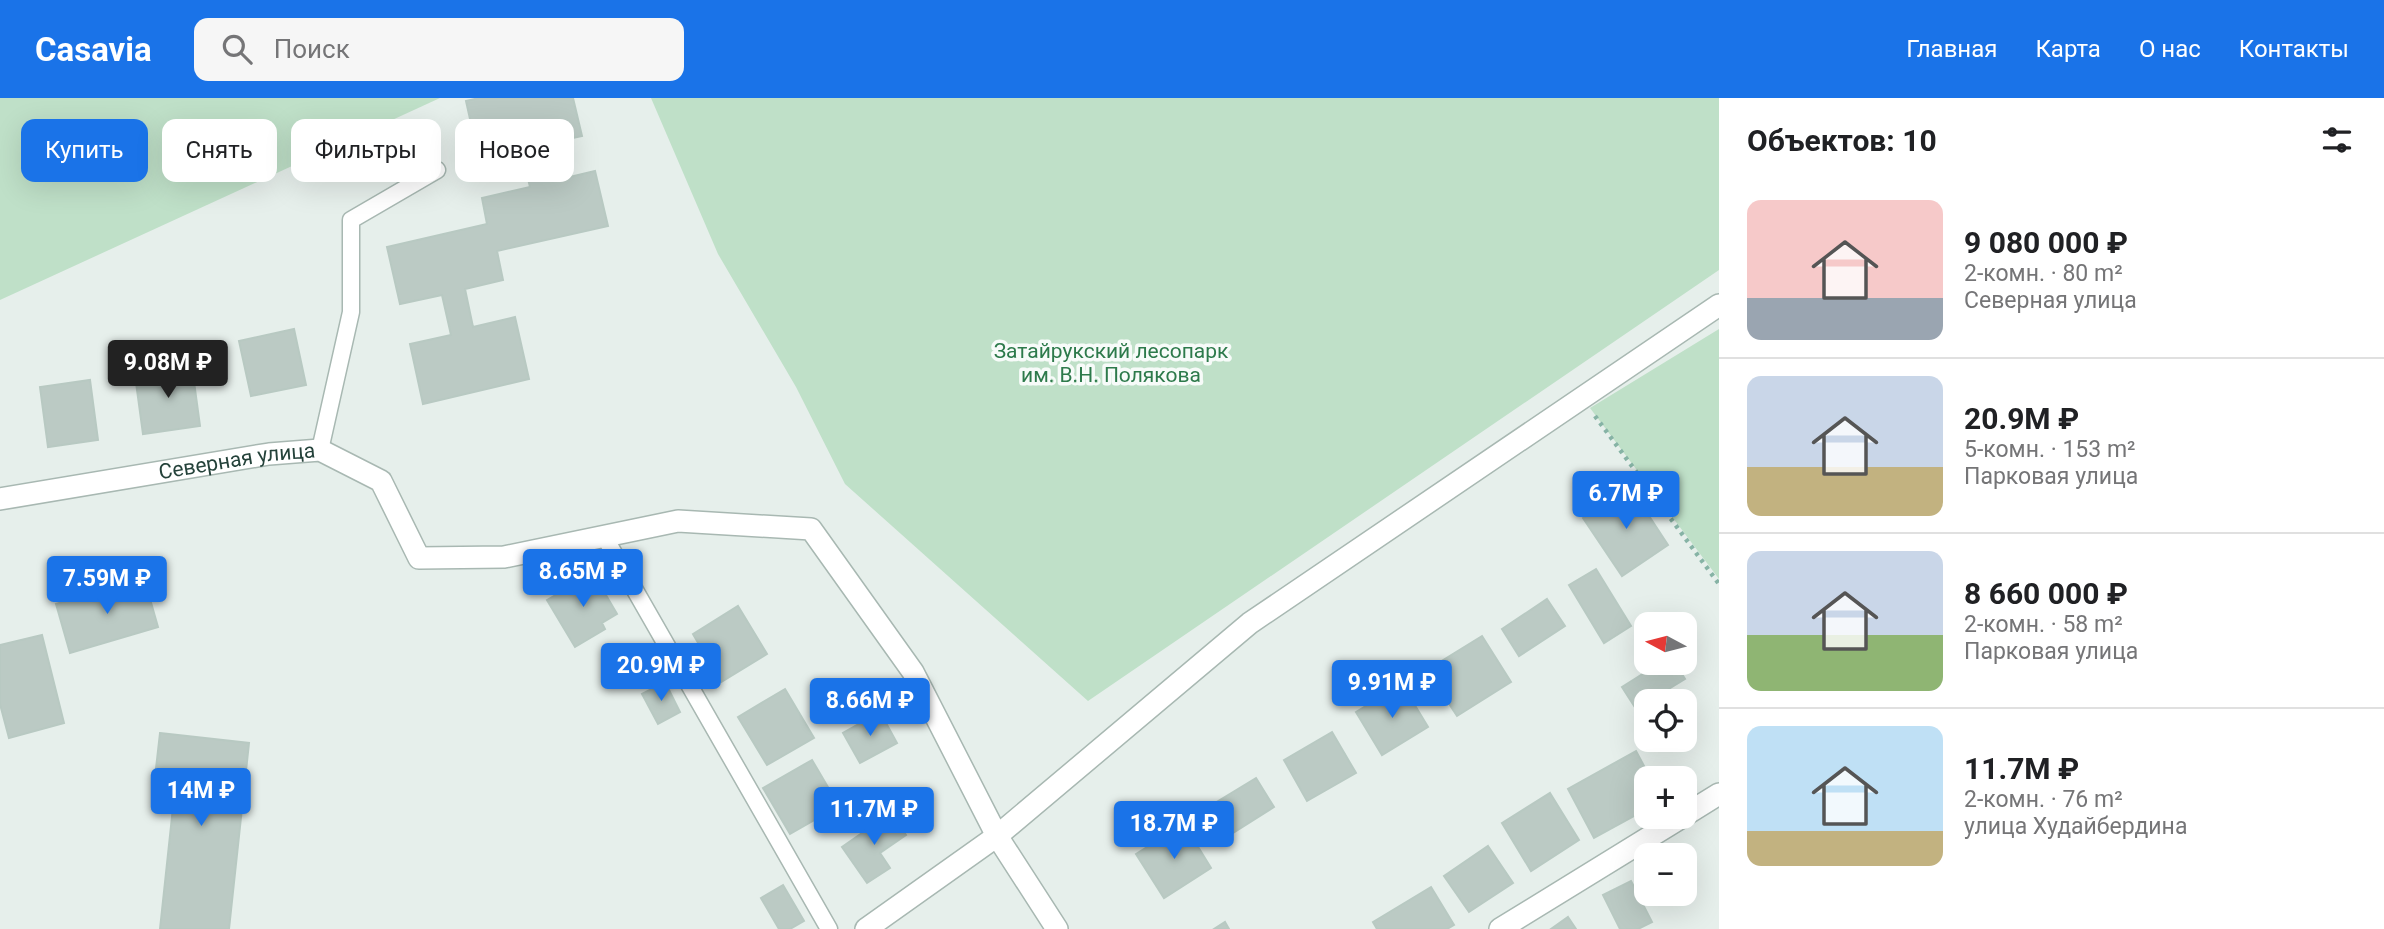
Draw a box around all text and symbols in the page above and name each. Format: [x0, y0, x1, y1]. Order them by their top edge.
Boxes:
search box [194, 18, 684, 81]
text: Casavia [35, 30, 152, 69]
icon: search [218, 30, 256, 68]
text: Поиск [274, 34, 350, 64]
text: Главная [1906, 35, 1997, 63]
text: Карта [2035, 35, 2101, 63]
text: О нас [2139, 35, 2201, 63]
text: Контакты [2239, 35, 2349, 63]
chip: Купить [21, 119, 148, 182]
chip: Снять [162, 119, 277, 182]
chip: Фильтры [291, 119, 441, 182]
chip: Новое [455, 119, 574, 182]
icon: filters [2318, 121, 2356, 159]
text: Объектов: 10 [1747, 123, 1937, 158]
text: 9 080 000 ₽ [1964, 225, 2128, 260]
icon: home [1803, 228, 1887, 312]
text: 2-комн. · 80 m² [1964, 260, 2123, 287]
text: Северная улица [1964, 287, 2137, 314]
park label: Затайрукский лесопарк им. В.Н. Полякова [994, 339, 1229, 387]
pin: 9.08M ₽ [103, 341, 233, 400]
text: 9.08M ₽ [124, 349, 212, 376]
text: 20.9M ₽ [1964, 401, 2079, 436]
icon: home [1803, 404, 1887, 488]
text: 5-комн. · 153 m² [1964, 436, 2136, 463]
street label: Северная улица [157, 438, 316, 484]
text: Парковая улица [1964, 463, 2138, 490]
pin: 6.7M ₽ [1569, 472, 1683, 531]
text: 6.7M ₽ [1588, 480, 1664, 507]
pin: 8.65M ₽ [518, 550, 648, 609]
pin: 7.59M ₽ [42, 556, 172, 616]
text: 8.65M ₽ [539, 558, 627, 585]
text: 7.59M ₽ [63, 565, 151, 592]
text: 8 660 000 ₽ [1964, 576, 2128, 611]
icon: home [1803, 579, 1887, 663]
text: 2-комн. · 58 m² [1964, 611, 2123, 638]
north arrow [1634, 612, 1698, 676]
map controls [1634, 612, 1697, 906]
text: Парковая улица [1964, 638, 2138, 665]
pin: 20.9M ₽ [596, 644, 726, 703]
text: 20.9M ₽ [617, 652, 705, 679]
pin: 9.91M ₽ [1327, 660, 1457, 720]
text: 9.91M ₽ [1348, 669, 1436, 696]
pin: 8.66M ₽ [805, 678, 935, 738]
text: 8.66M ₽ [826, 687, 914, 714]
button: locate [1634, 689, 1697, 752]
text: 11.7M ₽ [1964, 751, 2079, 786]
icon: home [1803, 754, 1887, 838]
button: + [1634, 766, 1697, 829]
pin: 14M ₽ [152, 768, 250, 828]
text: 14M ₽ [167, 777, 235, 804]
text: 2-комн. · 76 m² [1964, 786, 2123, 813]
pin: 11.7M ₽ [809, 788, 939, 847]
text: 11.7M ₽ [830, 796, 918, 823]
pin: 18.7M ₽ [1109, 802, 1239, 861]
text: 18.7M ₽ [1130, 810, 1218, 837]
text: улица Худайбердина [1964, 813, 2187, 840]
button: − [1634, 843, 1697, 906]

